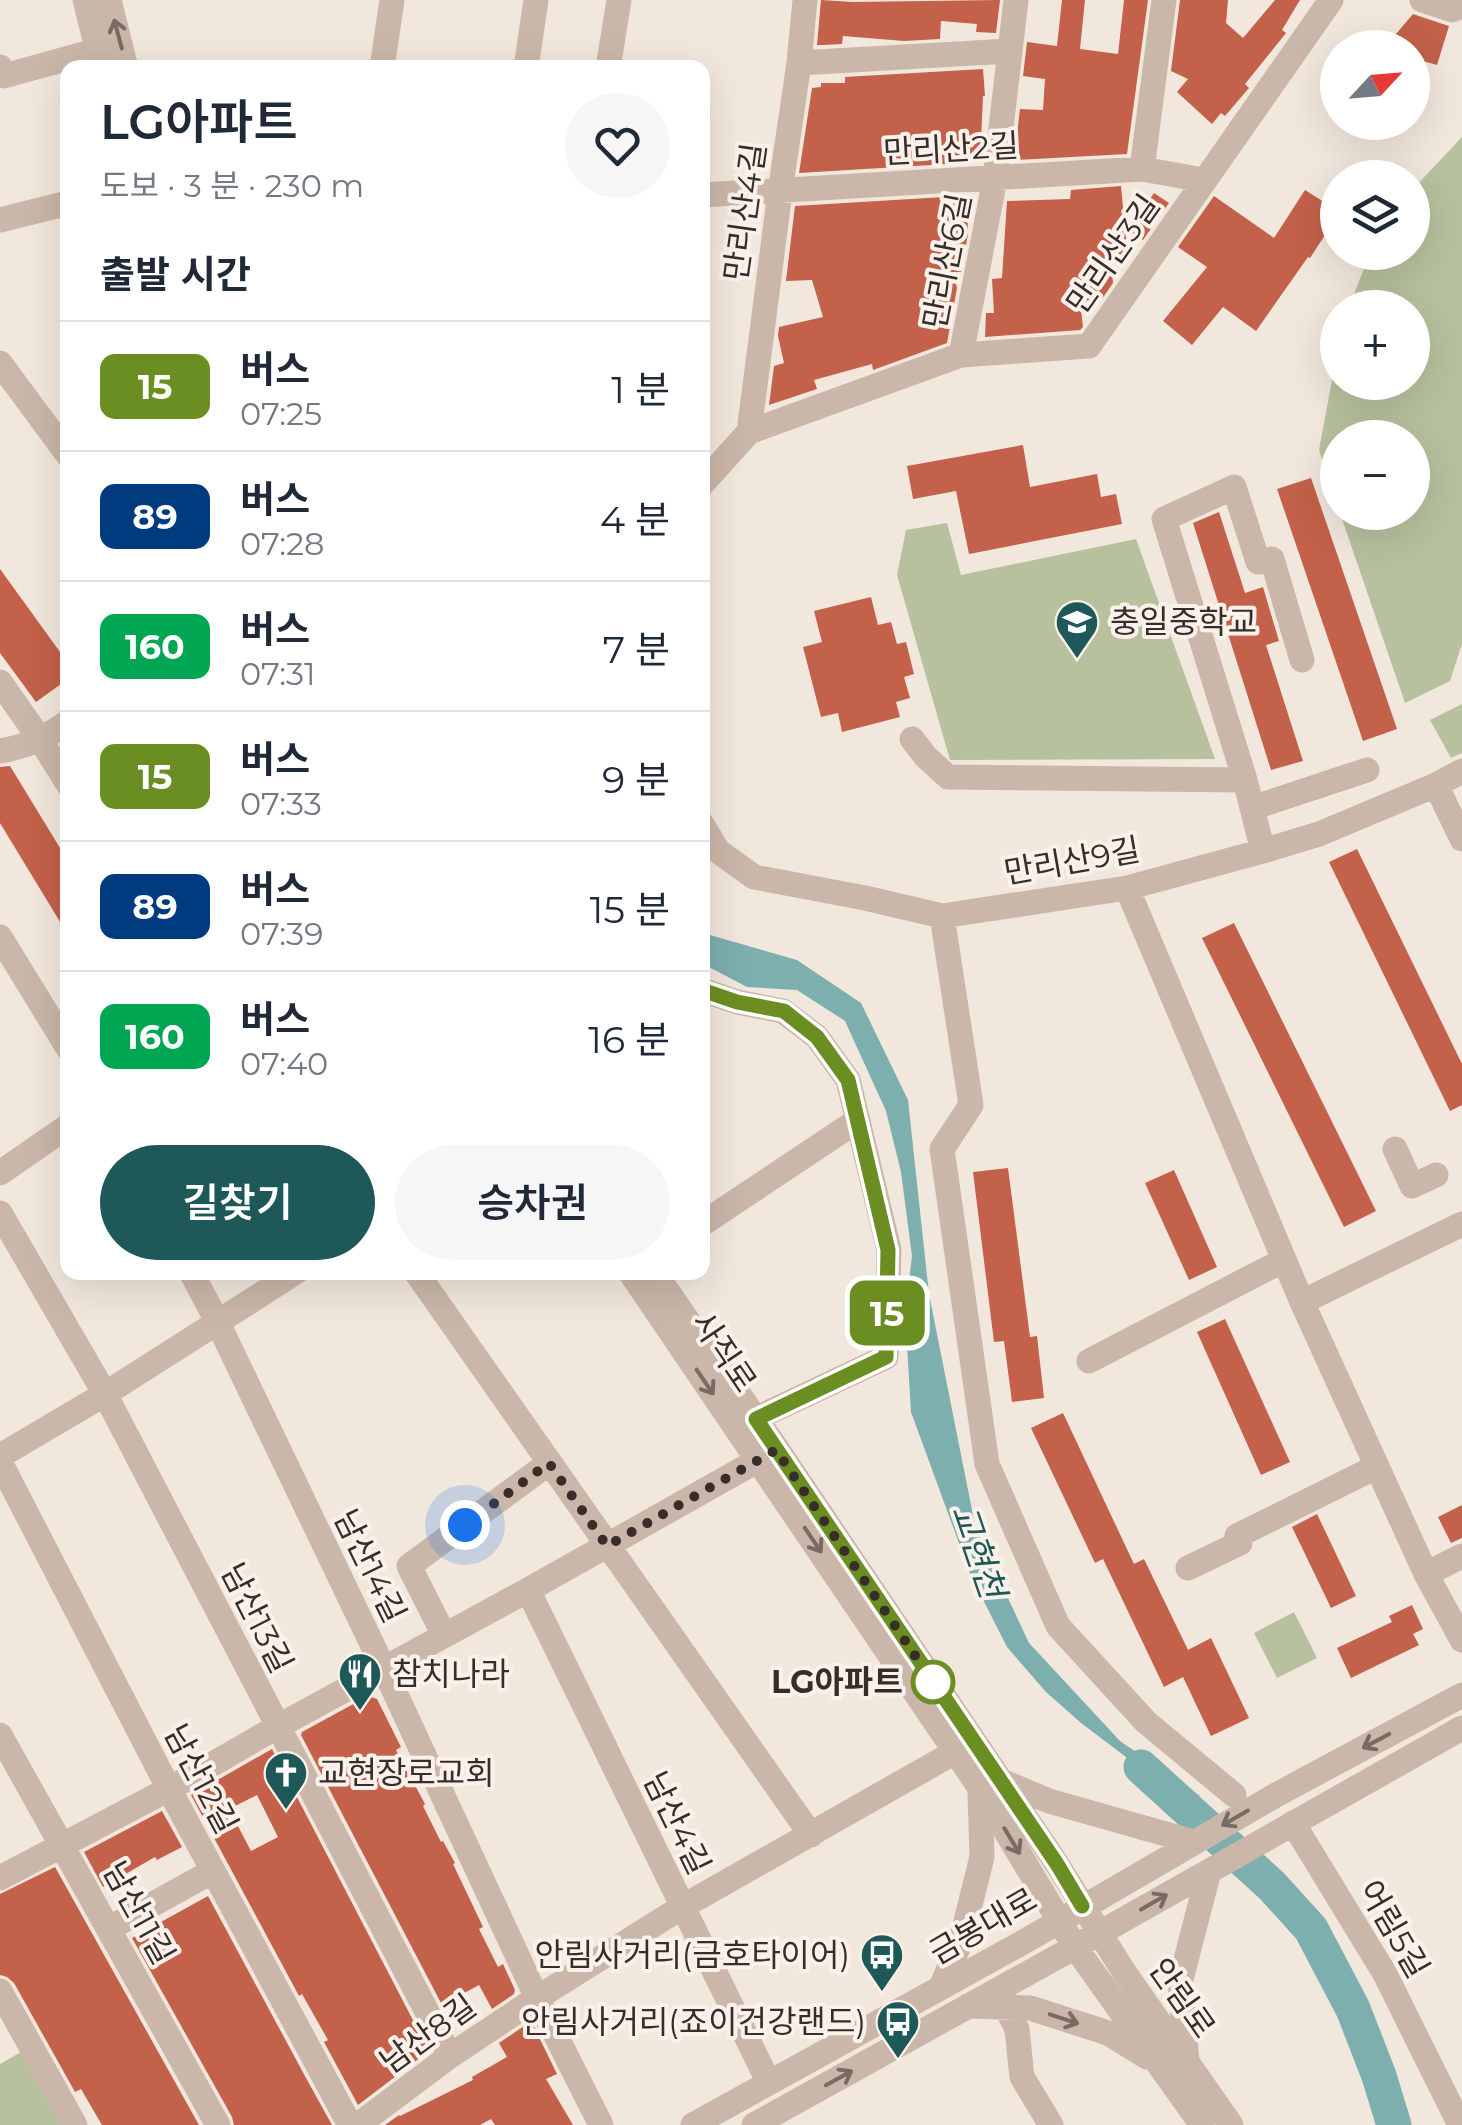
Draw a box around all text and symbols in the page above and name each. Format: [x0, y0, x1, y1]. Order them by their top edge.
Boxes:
one-way arrow [107, 19, 126, 50]
north arrow [1320, 30, 1430, 140]
map controls [1320, 30, 1430, 530]
text: LG아파트 [100, 93, 298, 151]
button: heart [565, 93, 670, 198]
street label: 만리산2길 [882, 125, 1020, 172]
street label: 만리산4길 [716, 140, 773, 283]
button: layers [1320, 160, 1430, 270]
text: 도보 · 3 분 · 230 m [100, 166, 364, 205]
street label: 만리산3길 [1058, 187, 1168, 321]
street label: 만리산6길 [914, 190, 979, 332]
text: 출발 시간 [100, 251, 251, 298]
button: + [1320, 290, 1430, 400]
text: 버스 [240, 346, 310, 393]
text: 15 [138, 365, 172, 408]
text: 1 분 [611, 366, 670, 413]
text: 07:25 [240, 394, 322, 433]
button: − [1320, 420, 1430, 530]
text: 버스 [240, 476, 310, 523]
text: 89 [132, 495, 178, 538]
text: 4 분 [600, 496, 670, 543]
text: 07:28 [240, 524, 325, 563]
school or university icon: 충일중학교 [1054, 599, 1100, 660]
place label: 충일중학교 [1110, 602, 1257, 641]
text: 버스 [240, 606, 310, 653]
text: 160 [125, 625, 185, 668]
text: 7 분 [603, 626, 670, 673]
text: 07:31 [240, 654, 316, 693]
text: 버스 [240, 736, 310, 783]
text: 15 [138, 755, 172, 798]
text: 9 분 [602, 756, 670, 803]
text: 07:33 [240, 784, 322, 823]
street label: 만리산9길 [1001, 829, 1143, 892]
text: 버스 [240, 866, 310, 913]
text: 89 [132, 885, 178, 928]
text: 15 분 [590, 886, 670, 933]
text: 07:39 [240, 914, 323, 953]
text: 버스 [240, 996, 310, 1043]
text: 160 [125, 1015, 185, 1058]
text: 16 분 [588, 1016, 670, 1063]
text: 07:40 [240, 1044, 328, 1083]
button: 길찾기 [100, 1145, 375, 1260]
button: 승차권 [395, 1145, 670, 1260]
line badge: 15 [842, 1280, 932, 1346]
text: 15 [870, 1292, 904, 1335]
street label: 사직로 [684, 1304, 765, 1399]
one-way arrow [694, 1367, 715, 1395]
water label: 교현천 [942, 1498, 1016, 1607]
your location [440, 1500, 490, 1550]
street label: 남산14길 [326, 1503, 415, 1629]
one-way arrow [802, 1526, 823, 1554]
street label: 남산13길 [213, 1556, 302, 1679]
restaurant icon: 참치나라 [337, 1651, 383, 1712]
place label: 참치나라 [392, 1654, 510, 1693]
marker: LG아파트 [912, 1661, 954, 1703]
place label: LG아파트 [771, 1662, 903, 1701]
street label: 남산12길 [157, 1717, 246, 1840]
one-way arrow [1362, 1732, 1391, 1751]
church icon: 교현장로교회 [263, 1750, 309, 1811]
place label: 교현장로교회 [318, 1753, 495, 1792]
street label: 남산4길 [636, 1765, 719, 1881]
one-way arrow [1221, 1809, 1250, 1829]
one-way arrow [1002, 1826, 1022, 1855]
street label: 남산11길 [95, 1855, 184, 1971]
street label: 어림5길 [1351, 1873, 1438, 1985]
street label: 금봉대로 [922, 1879, 1043, 1972]
one-way arrow [1138, 1892, 1168, 1912]
bus stop icon: 안림사거리(금호타이어) [859, 1932, 905, 1993]
place label: 안림사거리(금호타이어) [535, 1935, 850, 1974]
street label: 안림로 [1141, 1950, 1224, 2045]
street label: 남산8길 [372, 1986, 483, 2081]
bus stop icon: 안림사거리(죠이건강랜드) [875, 1999, 921, 2060]
place label: 안림사거리(죠이건강랜드) [521, 2002, 866, 2041]
one-way arrow [1048, 2011, 1079, 2029]
one-way arrow [824, 2067, 854, 2087]

